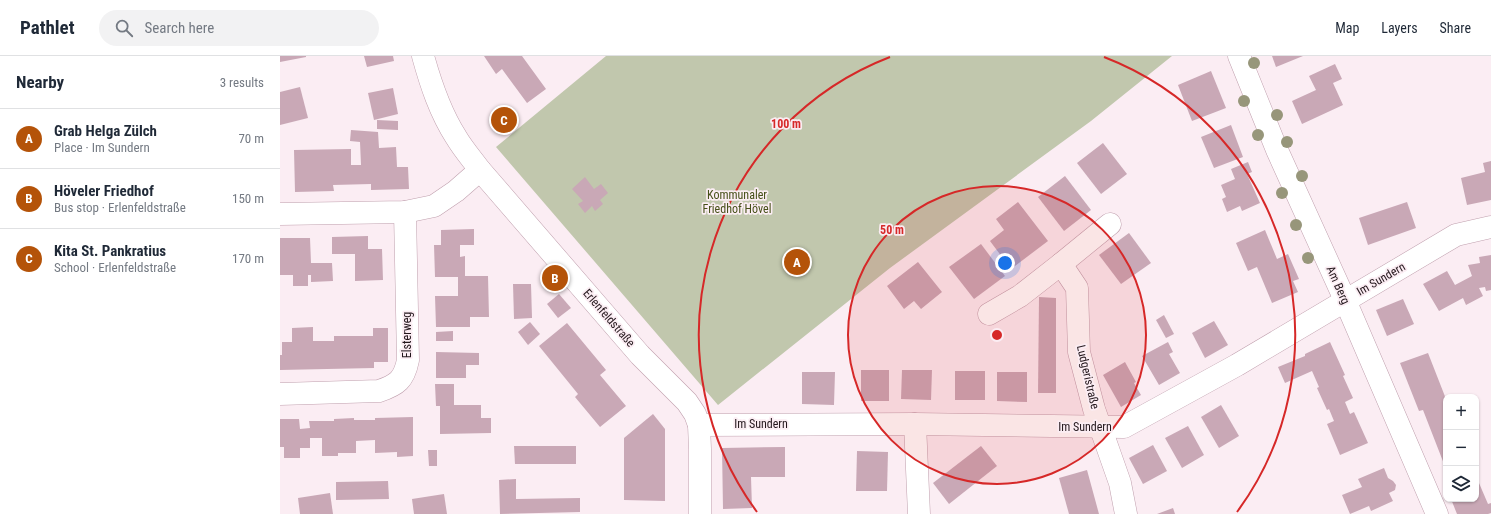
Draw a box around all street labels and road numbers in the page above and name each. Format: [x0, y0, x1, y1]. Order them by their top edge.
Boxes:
street label: Im Sundern [1354, 259, 1408, 298]
street label: Am Berg [1323, 264, 1353, 306]
street label: Erlenfeldstraße [580, 286, 638, 350]
street label: Elsterweg [400, 312, 414, 358]
street label: Ludgeristraße [1074, 344, 1102, 411]
street label: Im Sundern [734, 417, 788, 431]
street label: Im Sundern [1058, 420, 1112, 434]

